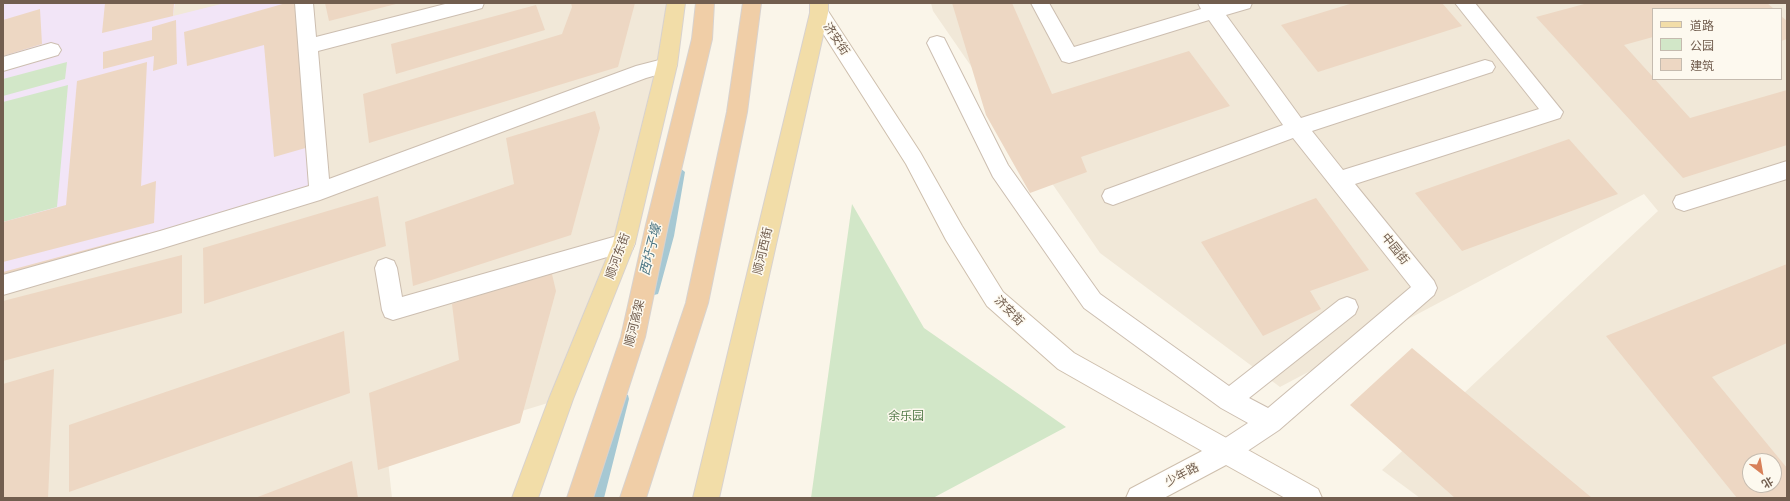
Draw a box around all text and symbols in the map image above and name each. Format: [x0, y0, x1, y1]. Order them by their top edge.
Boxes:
legend [1652, 8, 1782, 80]
text: 道路 [1690, 18, 1714, 33]
street label: 济安街 [820, 20, 852, 58]
text: 公园 [1690, 38, 1714, 53]
text: 建筑 [1690, 58, 1714, 73]
water label: 西圩子壕 [637, 223, 665, 277]
street label: 顺河西街 [751, 226, 775, 276]
street label: 中园街 [1378, 230, 1412, 268]
street label: 顺河东街 [603, 231, 633, 281]
street label: 济安街 [991, 293, 1027, 329]
street label: 顺河高架 [622, 298, 648, 348]
park label: 余乐园 [888, 409, 924, 423]
north arrow [1742, 453, 1782, 493]
street label: 少年路 [1163, 460, 1201, 490]
text: 北 [1759, 474, 1776, 491]

